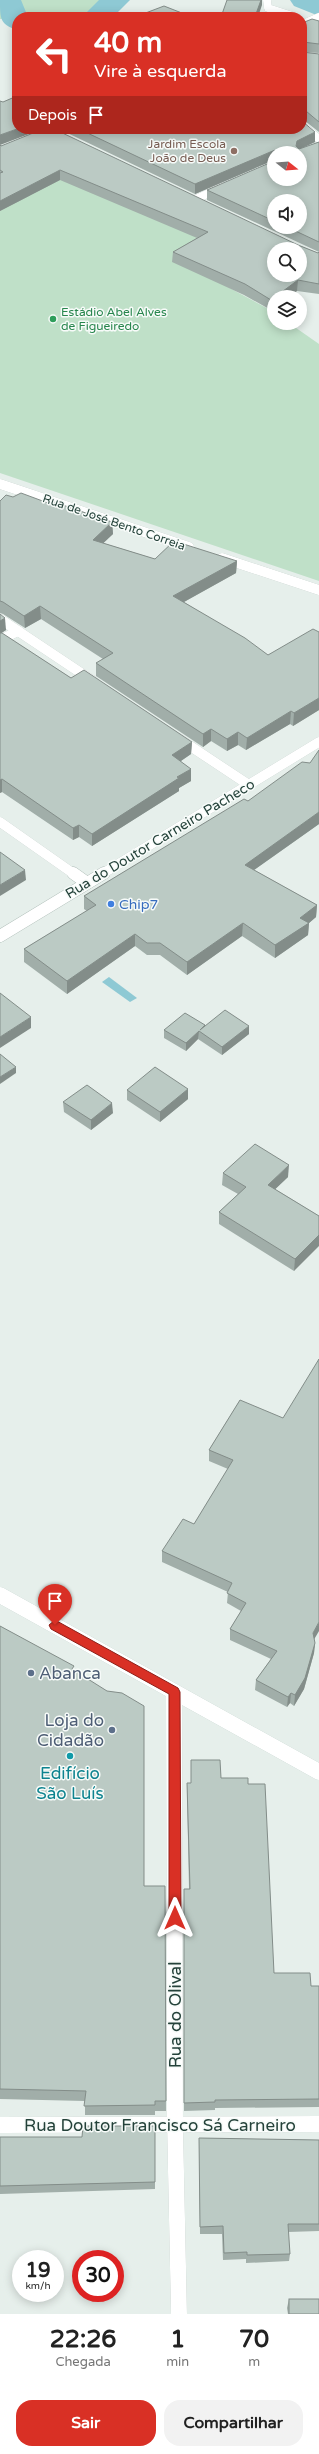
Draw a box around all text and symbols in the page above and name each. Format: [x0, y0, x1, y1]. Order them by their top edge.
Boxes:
text: 40 m [94, 26, 162, 60]
icon: left [28, 28, 80, 80]
text: Vire à esquerda [94, 60, 227, 82]
icon: arrive [85, 104, 107, 126]
text: Depois [28, 106, 77, 124]
place label: Jardim Escola João de Deus [148, 137, 226, 165]
marker: Jardim Escola João de Deus [229, 146, 239, 156]
north arrow [267, 146, 307, 186]
map controls [267, 146, 307, 330]
button: sound [267, 194, 307, 234]
button: search [267, 242, 307, 282]
button: layers [267, 290, 307, 330]
place label: Estádio Abel Alves de Figueiredo [61, 305, 167, 333]
marker: Estádio Abel Alves de Figueiredo [48, 314, 58, 324]
street label: Rua de José Bento Correia [41, 491, 187, 553]
street label: Rua do Doutor Carneiro Pacheco [62, 776, 258, 902]
place label: Chip7 [119, 896, 158, 913]
marker: Chip7 [106, 899, 116, 909]
pin [38, 1584, 72, 1625]
icon: arrive [44, 1590, 66, 1612]
place label: Abanca [39, 1663, 101, 1684]
marker: Abanca [26, 1668, 36, 1678]
place label: Loja do Cidadão [37, 1710, 104, 1751]
marker: Loja do Cidadão [107, 1725, 117, 1735]
marker: Edifício São Luís [65, 1751, 75, 1761]
place label: Edifício São Luís [36, 1763, 104, 1804]
position arrow [154, 1897, 196, 1939]
street label: Rua do Olival [165, 1962, 186, 2068]
street label: Rua Doutor Francisco Sá Carneiro [24, 2115, 296, 2136]
speed limit sign: 30 [72, 2250, 124, 2302]
text: 19 [25, 2259, 51, 2283]
text: km/h [25, 2280, 51, 2292]
text: 22:26 [50, 2325, 116, 2354]
text: 1 [170, 2325, 185, 2354]
text: 70 [239, 2325, 269, 2354]
text: Chegada [55, 2354, 111, 2370]
text: min [166, 2354, 189, 2370]
text: m [248, 2354, 260, 2370]
button: Sair [16, 2400, 156, 2446]
button: Compartilhar [164, 2400, 303, 2446]

